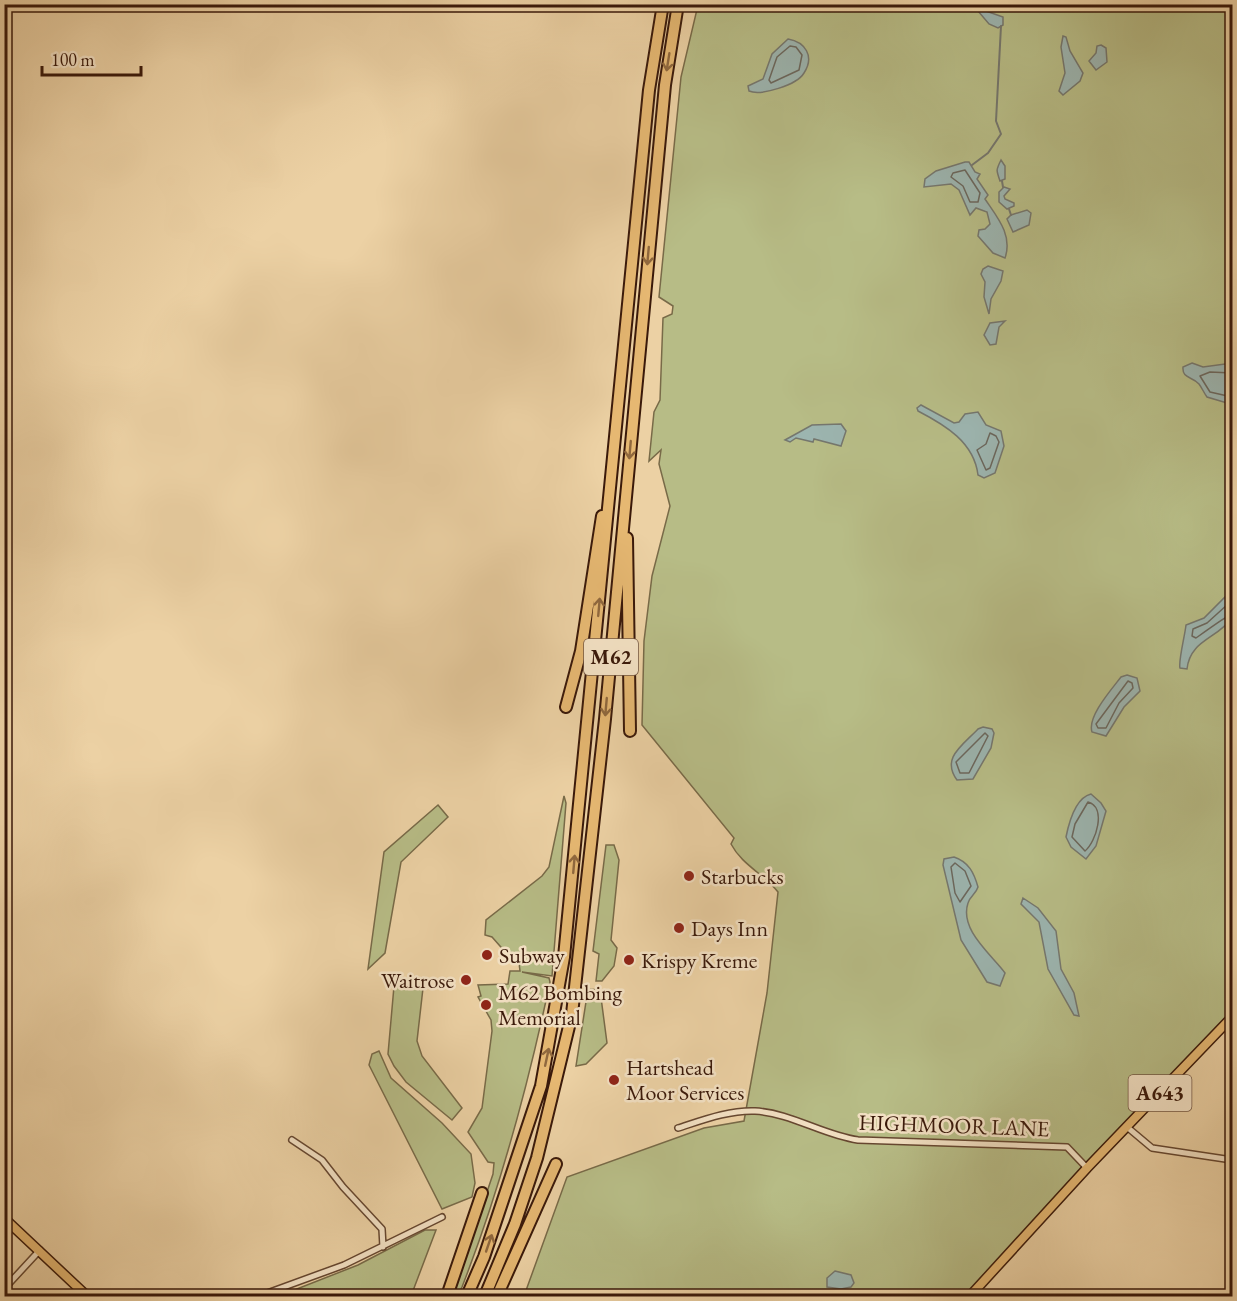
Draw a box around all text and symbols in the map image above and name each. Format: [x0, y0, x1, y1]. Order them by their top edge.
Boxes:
scale bar [42, 39, 141, 77]
text: 100 m [51, 48, 95, 71]
one-way arrow [663, 52, 674, 71]
one-way arrow [642, 246, 653, 266]
one-way arrow [624, 440, 635, 460]
one-way arrow [594, 597, 605, 617]
road number: M62 [584, 639, 638, 675]
one-way arrow [601, 697, 612, 717]
one-way arrow [569, 854, 580, 874]
place label: Starbucks [701, 862, 784, 891]
marker: Starbucks [682, 869, 696, 883]
place label: Days Inn [691, 914, 768, 943]
marker: Days Inn [672, 921, 686, 935]
place label: Subway [499, 941, 565, 970]
place label: Krispy Kreme [641, 946, 758, 975]
marker: Subway [480, 948, 494, 962]
marker: Krispy Kreme [622, 953, 636, 967]
place label: Waitrose [381, 966, 454, 995]
marker: Waitrose [459, 973, 473, 987]
place label: M62 Bombing Memorial [498, 978, 623, 1032]
marker: M62 Bombing Memorial [479, 998, 493, 1012]
one-way arrow [542, 1047, 553, 1067]
place label: Hartshead Moor Services [626, 1053, 744, 1107]
marker: Hartshead Moor Services [607, 1073, 621, 1087]
road number: A643 [1128, 1075, 1192, 1111]
street label: HIGHMOOR LANE [858, 1108, 1050, 1143]
one-way arrow [485, 1234, 496, 1253]

